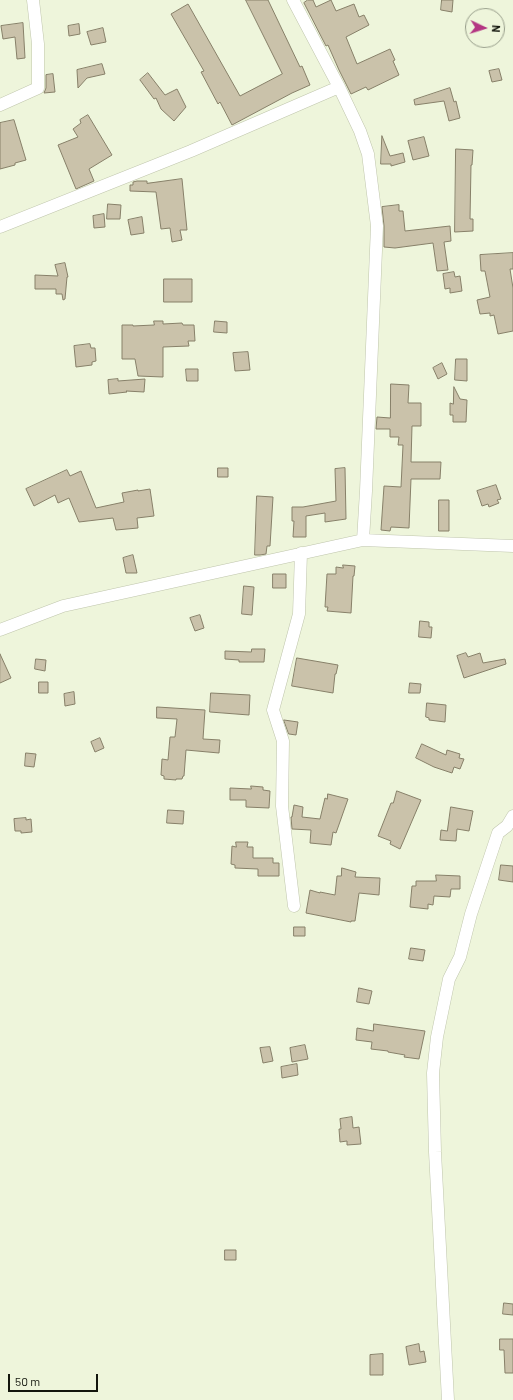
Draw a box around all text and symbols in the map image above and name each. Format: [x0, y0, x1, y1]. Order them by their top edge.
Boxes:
north arrow [465, 8, 505, 48]
text: N [490, 25, 503, 33]
scale bar [10, 1366, 100, 1392]
text: 50 m [15, 1374, 40, 1388]

